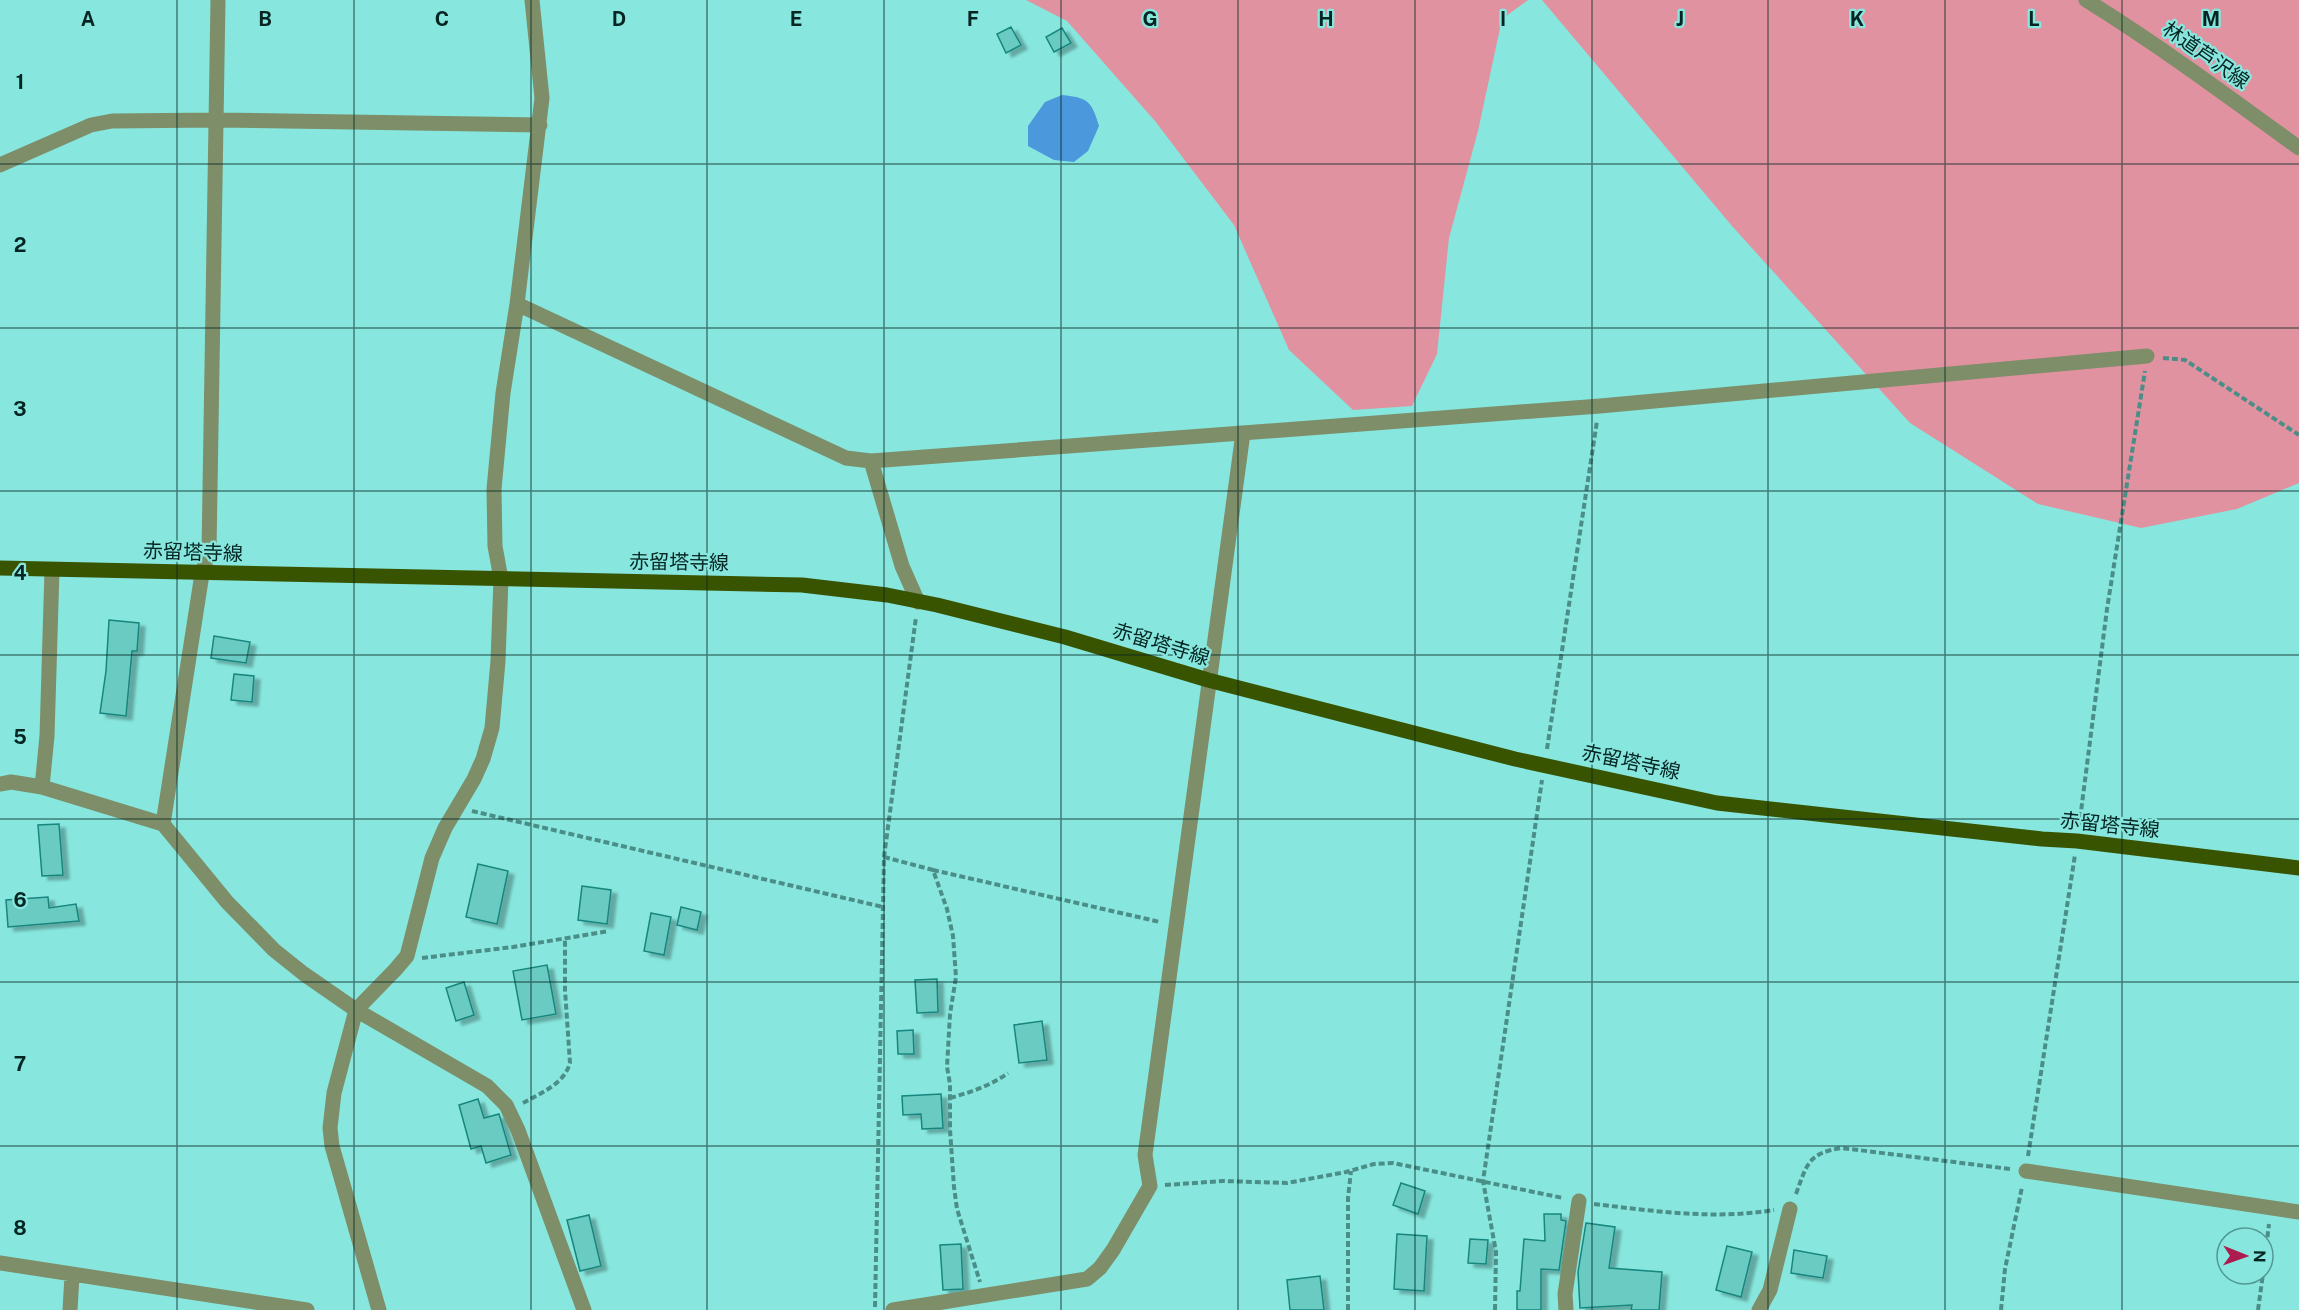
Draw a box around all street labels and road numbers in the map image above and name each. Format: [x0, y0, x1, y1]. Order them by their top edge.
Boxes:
street label: 林道芦沢線 [2158, 16, 2254, 94]
street label: 赤留塔寺線 [143, 538, 243, 566]
street label: 赤留塔寺線 [629, 549, 729, 575]
street label: 赤留塔寺線 [1110, 618, 1212, 670]
street label: 赤留塔寺線 [1580, 740, 1682, 784]
street label: 赤留塔寺線 [2059, 808, 2161, 842]

